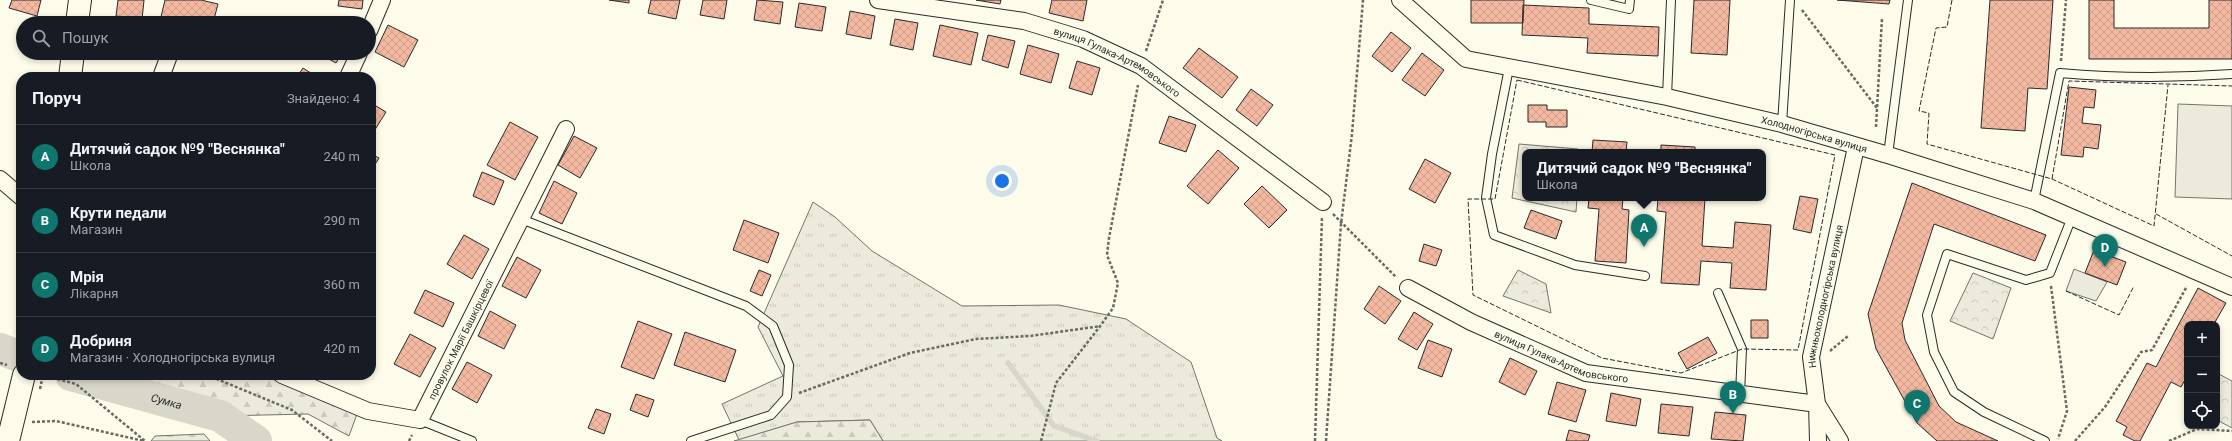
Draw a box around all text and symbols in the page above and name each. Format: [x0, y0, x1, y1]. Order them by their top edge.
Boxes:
search box [16, 16, 376, 60]
street label: вулиця Гулака-Артемовського [1053, 25, 1183, 99]
icon: search [30, 27, 52, 49]
text: Пошук [62, 29, 109, 47]
text: Поруч [32, 88, 81, 108]
text: Знайдено: 4 [287, 91, 360, 106]
street label: Холодногірська вулиця [1760, 114, 1869, 154]
text: Дитячий садок №9 "Веснянка" [70, 140, 285, 158]
text: A [41, 149, 49, 164]
text: 240 m [323, 149, 360, 164]
popup [1522, 149, 1766, 201]
text: Школа [70, 158, 111, 173]
text: Дитячий садок №9 "Веснянка" [1537, 159, 1751, 177]
your location [992, 171, 1012, 191]
text: Школа [1537, 177, 1578, 192]
text: Крути педали [70, 204, 167, 222]
text: B [41, 213, 49, 228]
text: 290 m [323, 213, 360, 228]
pin: A [1631, 214, 1657, 247]
text: Магазин [70, 222, 123, 237]
street label: Нижньохолодногірська вулиця [1805, 224, 1845, 369]
pin: D [2092, 234, 2118, 267]
text: Мрія [70, 268, 104, 286]
text: C [41, 277, 49, 292]
text: 360 m [323, 277, 360, 292]
street label: провулок Марії Башкірцевої [426, 277, 495, 401]
text: Лікарня [70, 286, 118, 301]
map controls [2184, 321, 2220, 429]
button: + [2184, 321, 2220, 357]
street label: вулиця Гулака-Артемовського [1493, 328, 1629, 384]
text: Добриня [70, 332, 132, 350]
text: D [41, 341, 49, 356]
text: 420 m [323, 341, 360, 356]
text: Магазин · Холодногірська вулиця [70, 350, 275, 365]
button: − [2184, 357, 2220, 393]
pin: B [1720, 381, 1746, 414]
pin: C [1904, 390, 1930, 423]
water label: Сумка [150, 391, 184, 412]
button: locate [2184, 393, 2220, 429]

